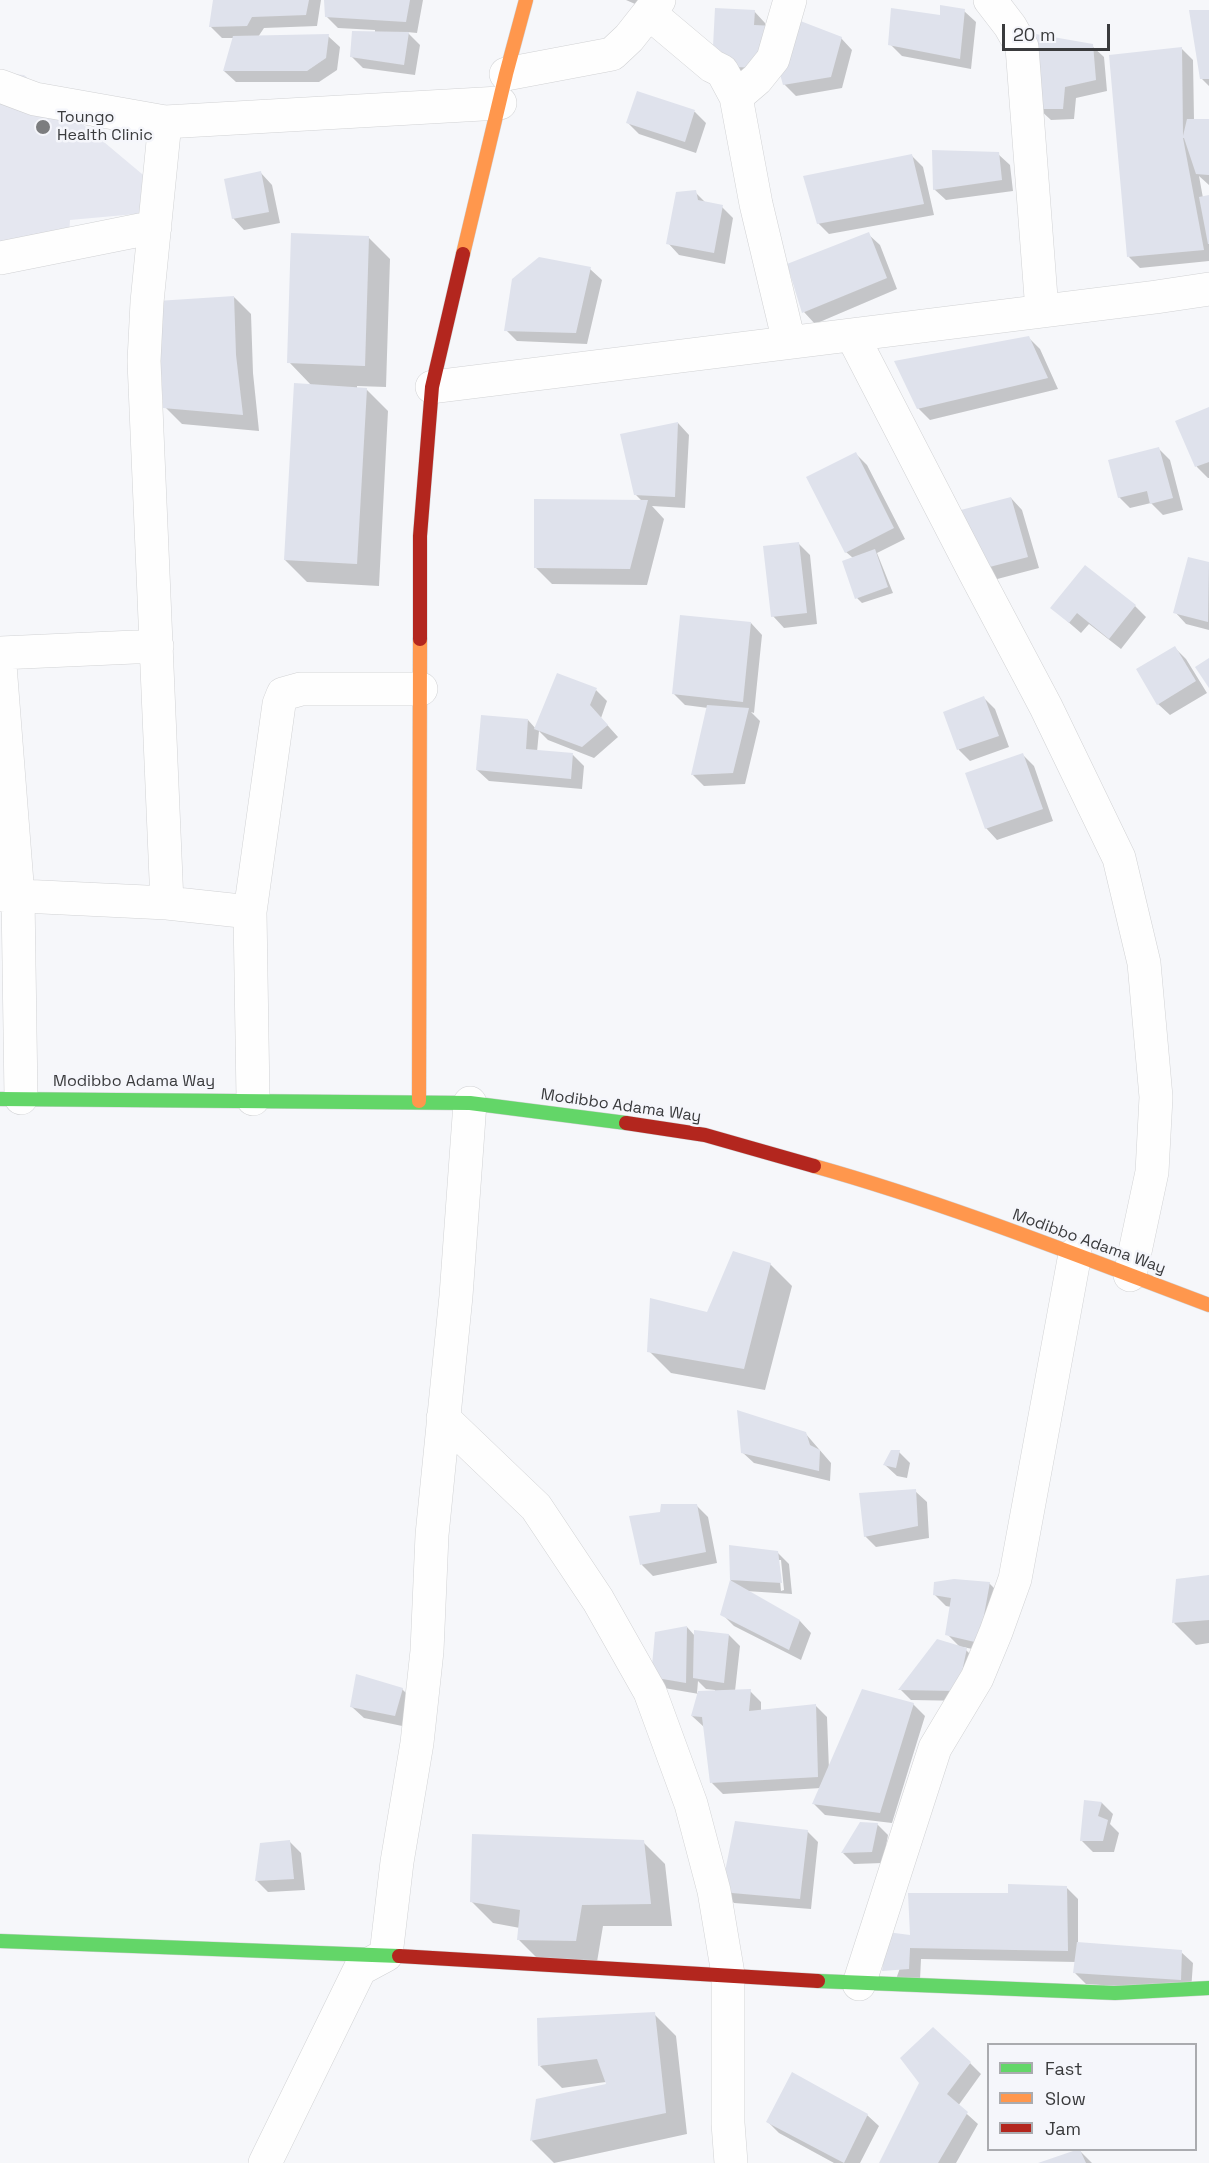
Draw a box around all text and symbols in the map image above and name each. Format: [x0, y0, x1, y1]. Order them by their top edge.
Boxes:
scale bar [1005, 12, 1113, 50]
text: 20 m [1013, 23, 1056, 46]
place label: Toungo Health Clinic [57, 108, 153, 146]
marker: Toungo Health Clinic [34, 118, 52, 136]
street label: Modibbo Adama Way [53, 1072, 215, 1092]
street label: Modibbo Adama Way [540, 1085, 702, 1127]
street label: Modibbo Adama Way [1010, 1205, 1168, 1279]
legend [987, 2043, 1197, 2151]
text: Fast [1045, 2057, 1082, 2080]
text: Slow [1045, 2087, 1086, 2110]
text: Jam [1045, 2117, 1081, 2140]

